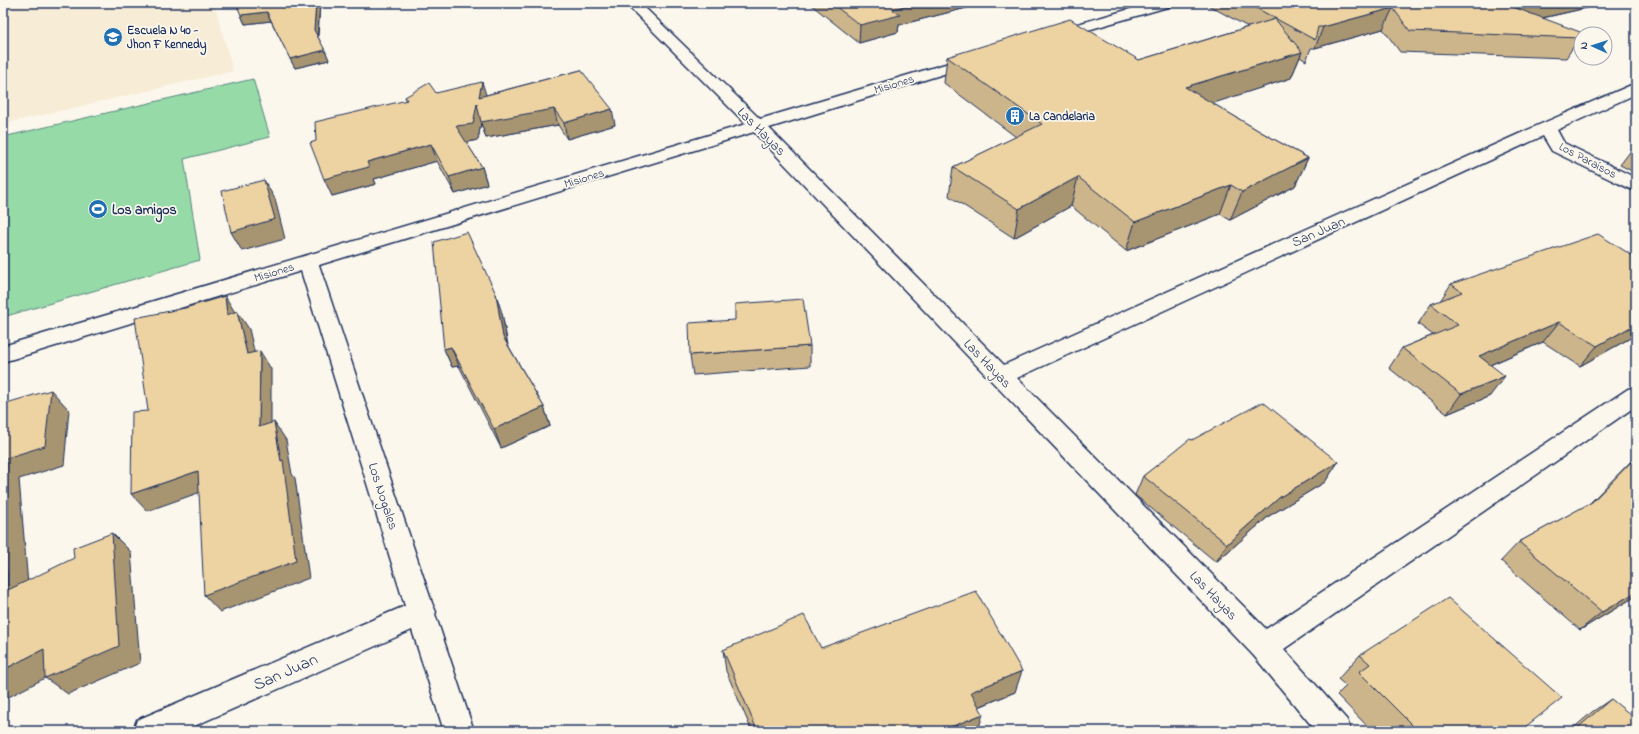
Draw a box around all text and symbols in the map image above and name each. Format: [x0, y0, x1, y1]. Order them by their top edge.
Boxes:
place label: Escuela N 40 - Jhon F Kennedy [127, 22, 207, 56]
school or university icon: Escuela N 40 - Jhon F Kennedy [102, 26, 124, 48]
north arrow [1573, 26, 1613, 66]
text: N [1576, 41, 1592, 50]
street label: Misiones [872, 70, 917, 100]
street label: Las Hayas [731, 103, 790, 162]
building icon: La Candelaria [1004, 105, 1026, 127]
place label: La Candelaria [1029, 108, 1095, 126]
street label: Los Paraísos [1555, 138, 1620, 184]
street label: Misiones [562, 164, 607, 194]
sports icon: Los amigos [87, 198, 109, 220]
place label: Los amigos [112, 200, 177, 223]
street label: San Juan [1289, 211, 1349, 253]
street label: Misiones [252, 258, 297, 288]
street label: Las Hayas [957, 335, 1016, 394]
street label: Los Nogales [361, 460, 403, 533]
street label: Las Hayas [1183, 567, 1242, 626]
street label: San Juan [249, 647, 322, 698]

